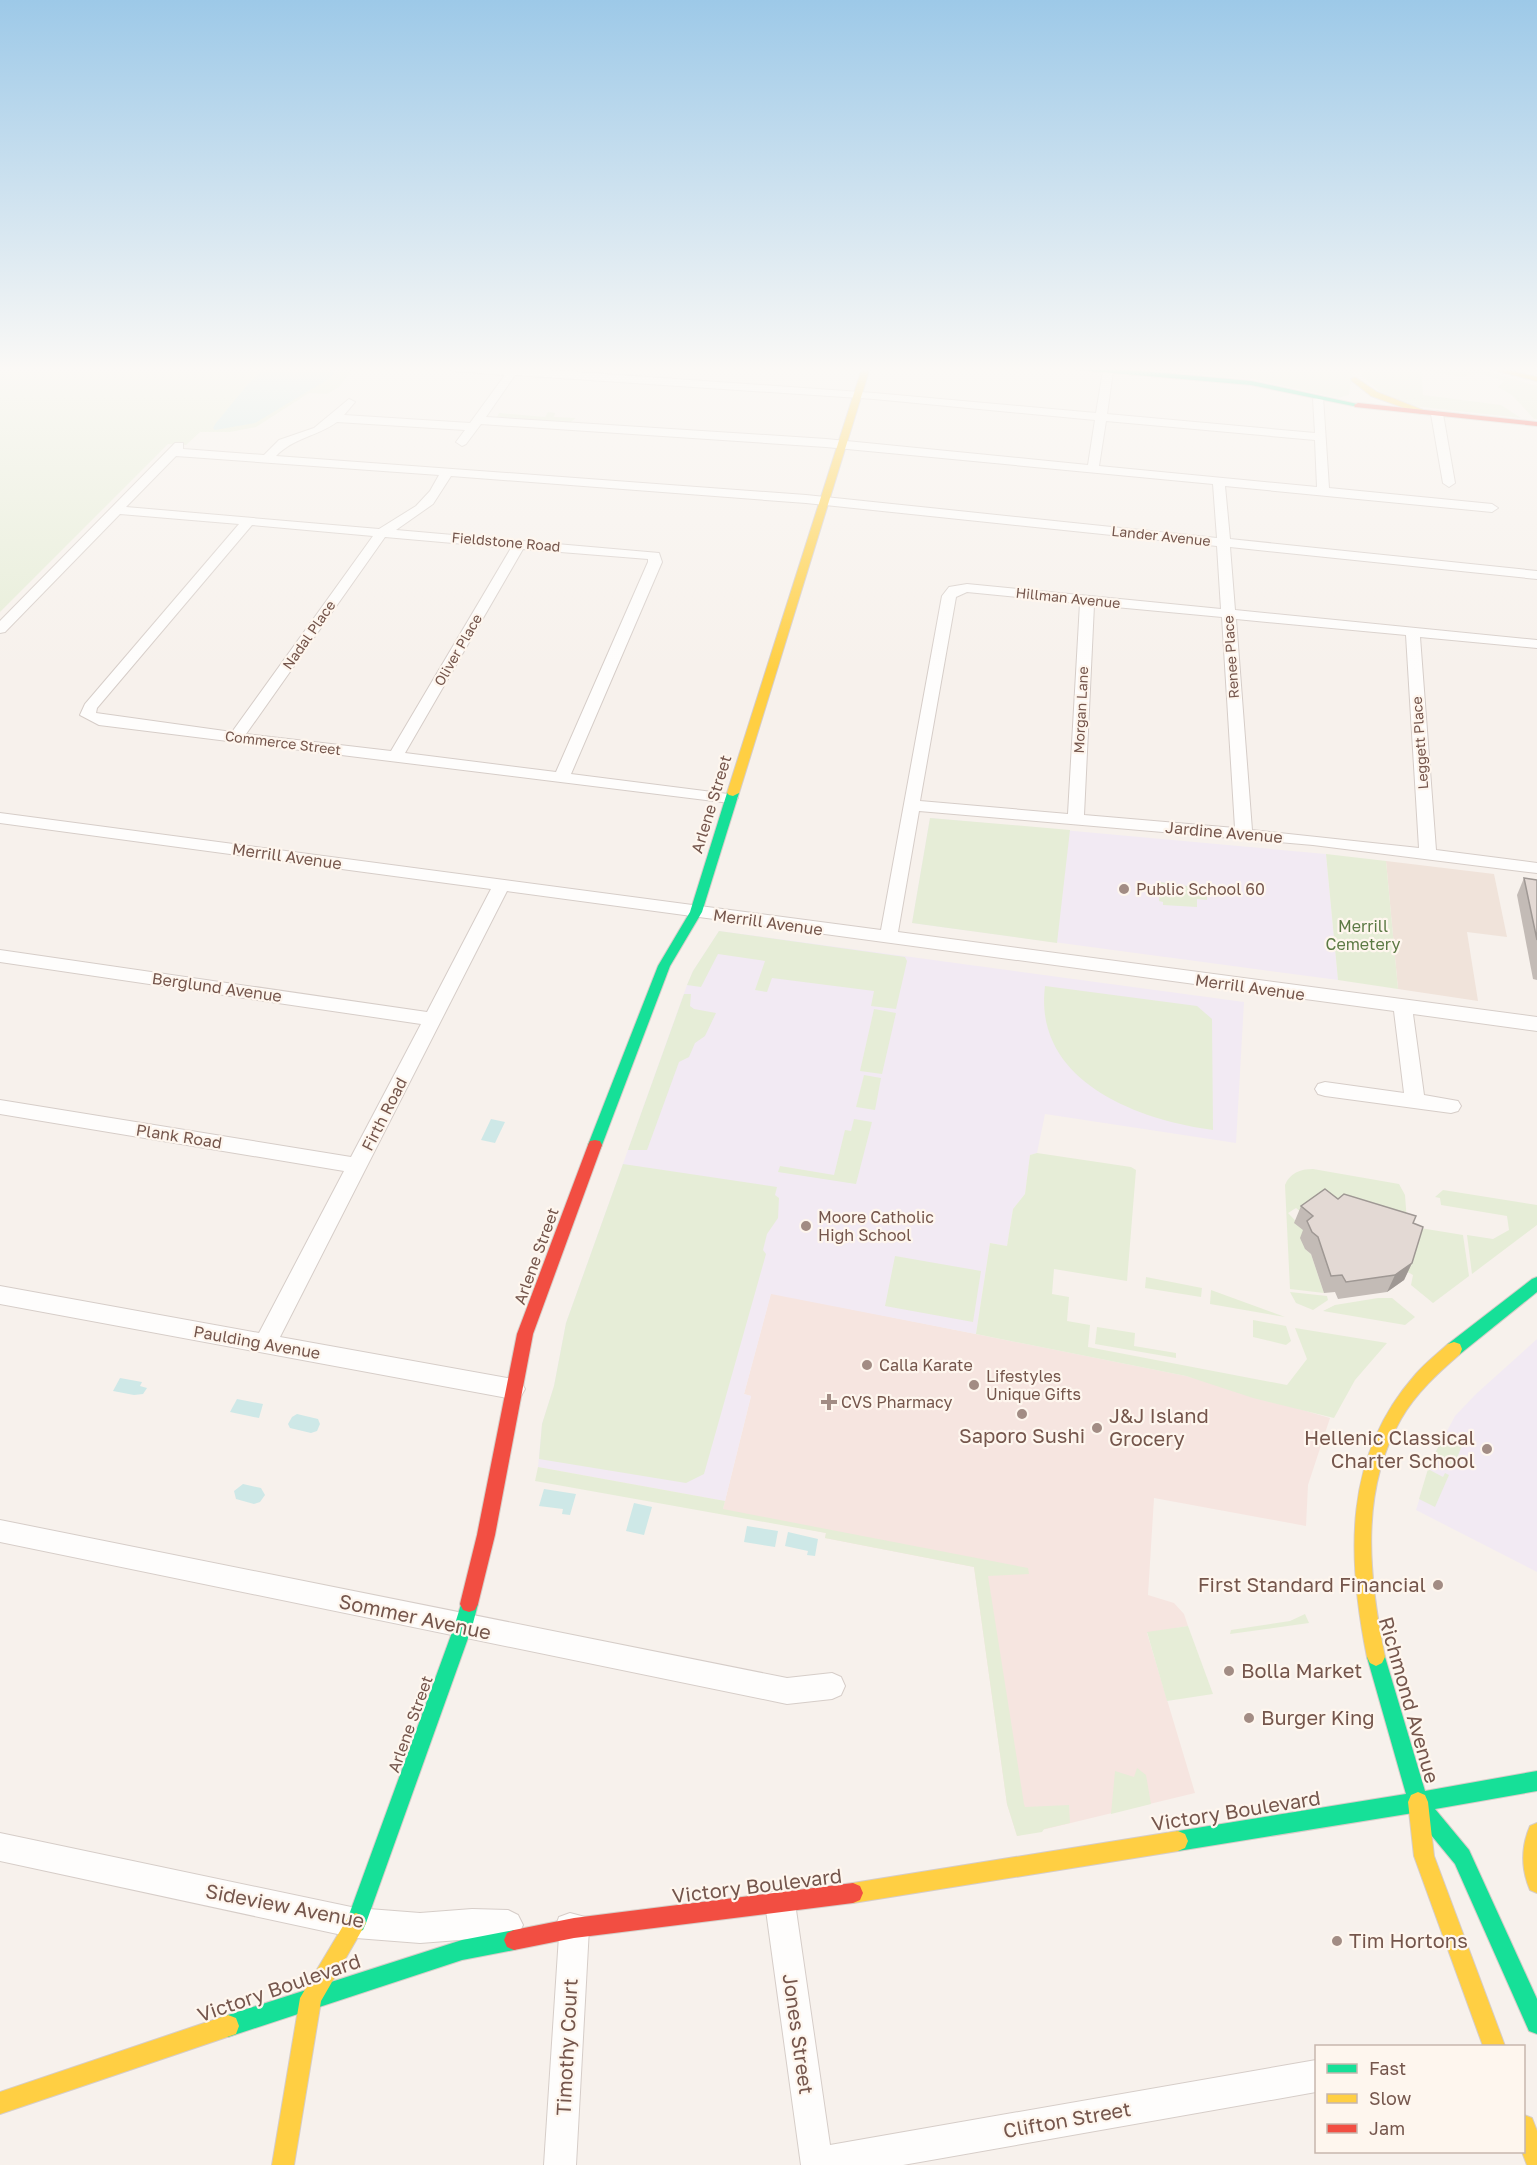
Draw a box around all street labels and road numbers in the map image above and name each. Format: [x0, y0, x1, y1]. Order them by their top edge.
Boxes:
street label: Lander Avenue [1111, 522, 1212, 549]
street label: Fieldstone Road [451, 528, 561, 555]
street label: Hillman Avenue [1015, 584, 1121, 611]
street label: Nadal Place [279, 597, 339, 673]
street label: Oliver Place [430, 611, 485, 689]
street label: Renee Place [1219, 615, 1242, 699]
street label: Morgan Lane [1070, 666, 1091, 754]
street label: Leggett Place [1408, 696, 1431, 790]
street label: Commerce Street [224, 727, 342, 758]
street label: Arlene Street [687, 752, 735, 856]
street label: Jardine Avenue [1164, 817, 1284, 847]
street label: Merrill Avenue [231, 838, 343, 874]
street label: Merrill Avenue [712, 904, 824, 940]
street label: Berglund Avenue [151, 968, 283, 1006]
street label: Merrill Avenue [1194, 969, 1306, 1005]
street label: Firth Road [357, 1074, 411, 1154]
street label: Plank Road [135, 1119, 223, 1153]
street label: Arlene Street [509, 1205, 563, 1307]
street label: Paulding Avenue [192, 1321, 322, 1363]
street label: Sommer Avenue [337, 1588, 494, 1644]
street label: Richmond Avenue [1375, 1614, 1445, 1786]
street label: Arlene Street [383, 1673, 437, 1775]
street label: Victory Boulevard [1150, 1785, 1322, 1835]
street label: Victory Boulevard [671, 1863, 843, 1907]
street label: Sideview Avenue [204, 1878, 367, 1932]
street label: Victory Boulevard [194, 1948, 363, 2026]
street label: Jones Street [779, 1972, 819, 2096]
street label: Timothy Court [550, 1978, 582, 2116]
street label: Clifton Street [1001, 2096, 1133, 2142]

